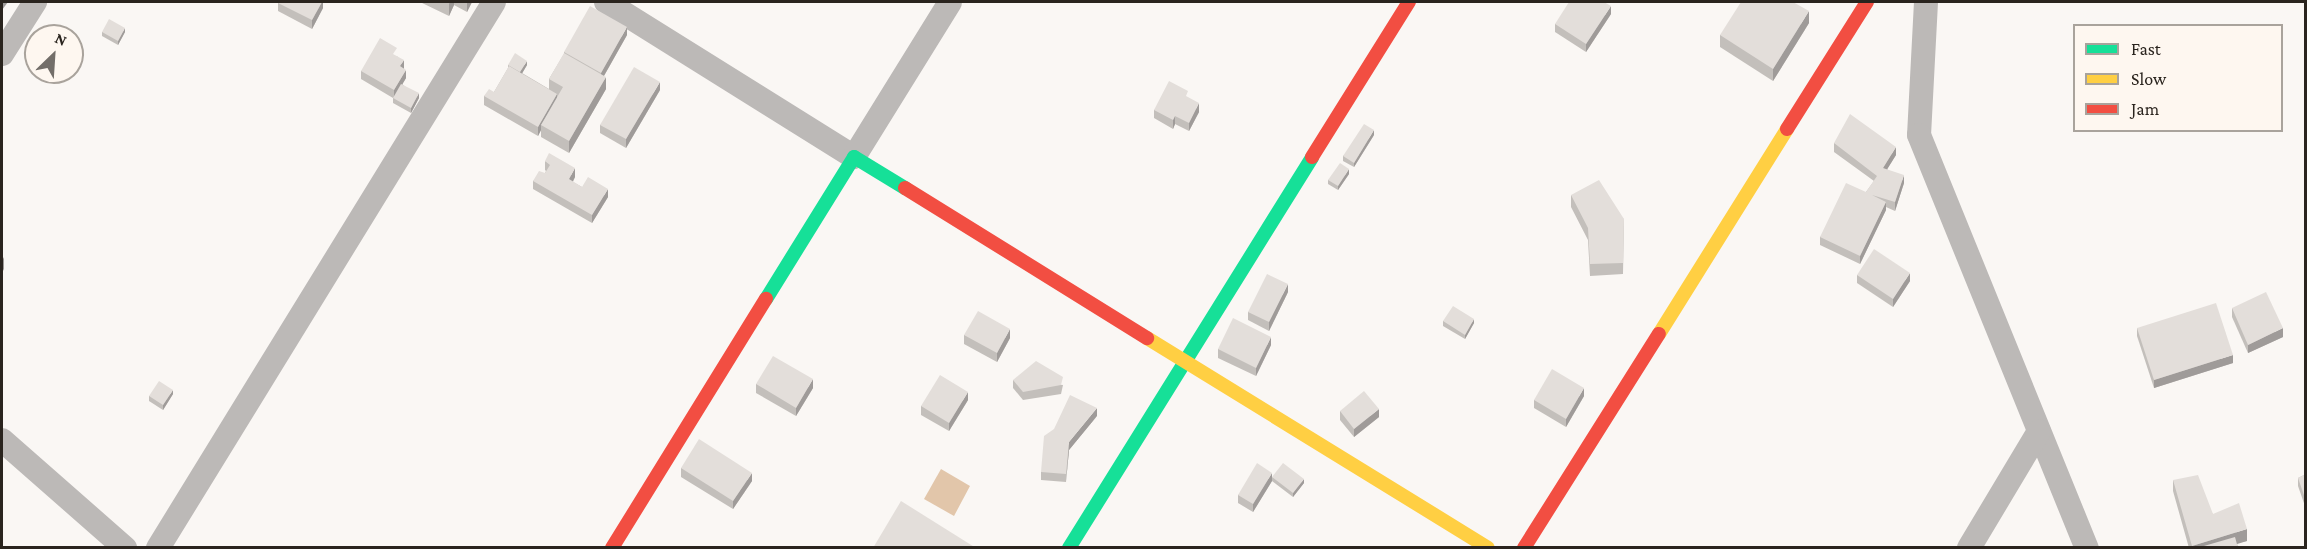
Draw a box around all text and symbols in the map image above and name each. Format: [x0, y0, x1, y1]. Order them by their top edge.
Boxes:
north arrow [24, 24, 84, 84]
legend [2073, 24, 2283, 132]
text: N [52, 29, 70, 49]
text: Fast [2131, 39, 2161, 59]
text: Slow [2131, 69, 2166, 89]
text: Jam [2131, 99, 2159, 119]

